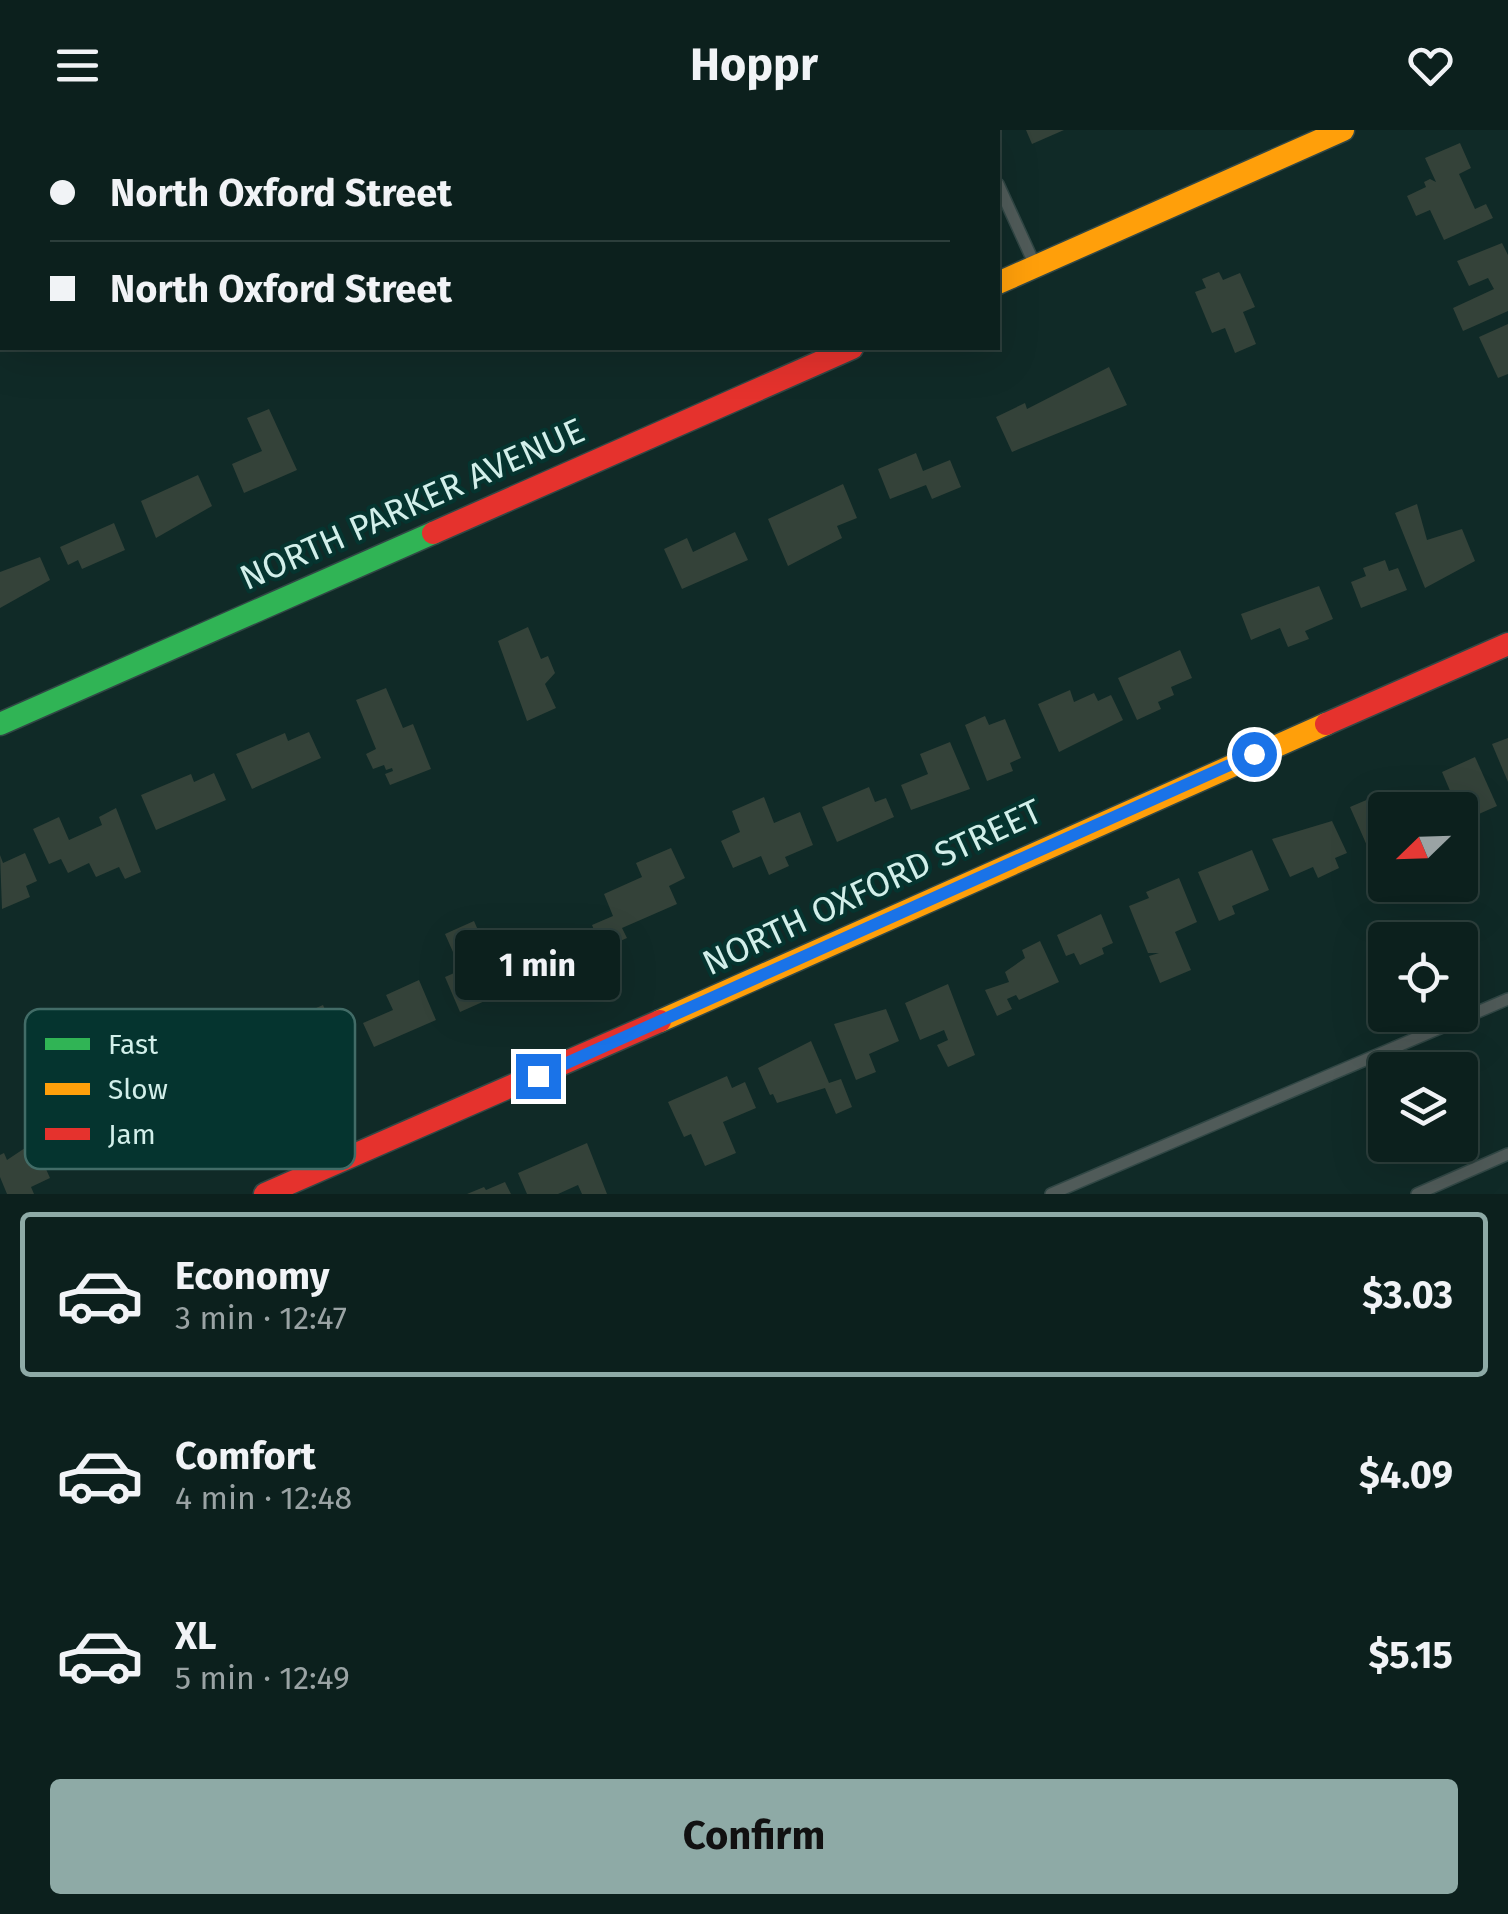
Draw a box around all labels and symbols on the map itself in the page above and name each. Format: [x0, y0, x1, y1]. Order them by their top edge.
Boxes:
street label: NORTH PARKER AVENUE [233, 409, 591, 599]
route start [1232, 732, 1277, 777]
street label: NORTH OXFORD STREET [696, 790, 1048, 984]
north arrow [1368, 792, 1478, 902]
callout: 1 min [456, 931, 620, 1001]
legend [25, 1009, 355, 1169]
text: Fast [108, 1028, 159, 1061]
route end [516, 1054, 561, 1099]
text: Slow [108, 1073, 168, 1106]
text: Jam [108, 1118, 156, 1151]

